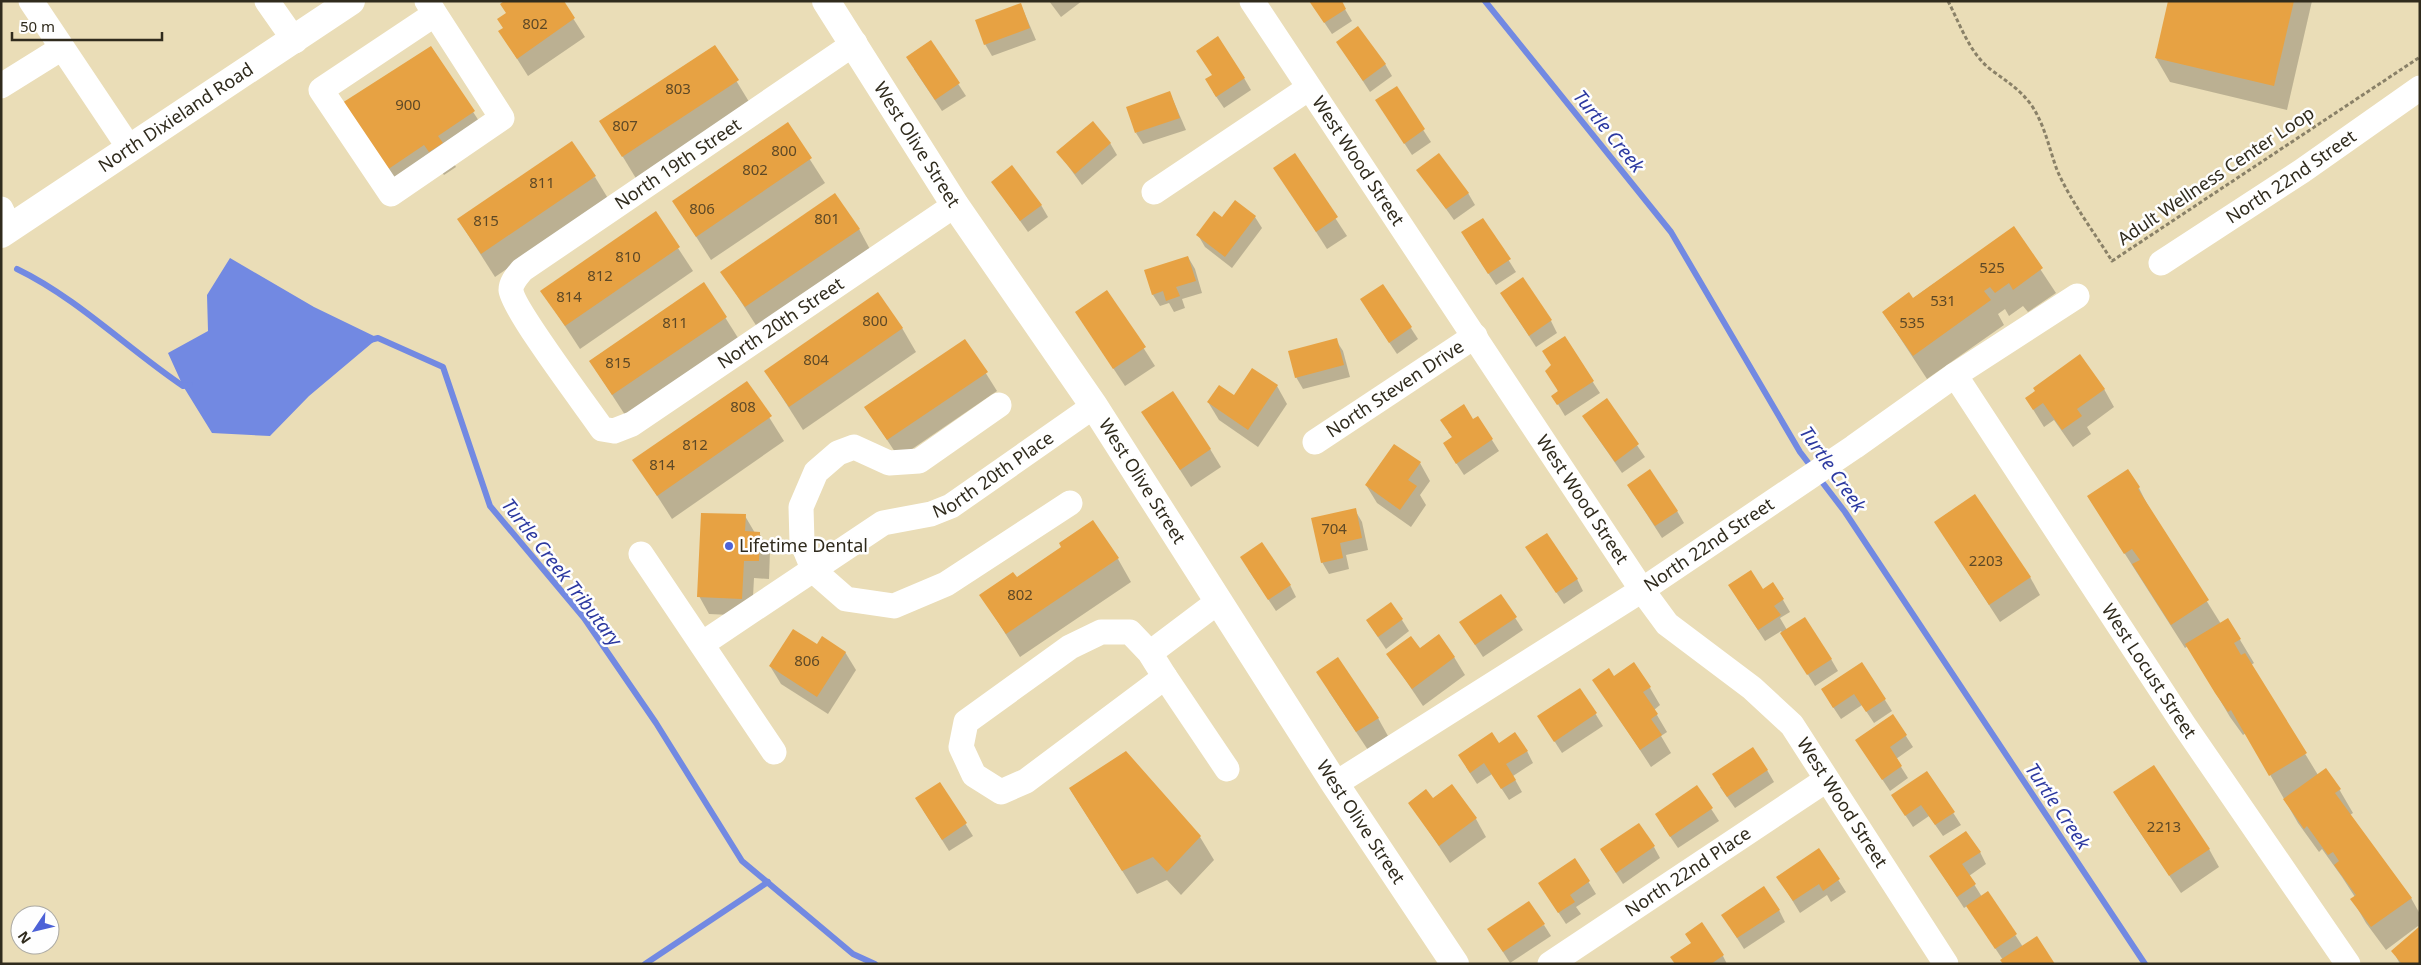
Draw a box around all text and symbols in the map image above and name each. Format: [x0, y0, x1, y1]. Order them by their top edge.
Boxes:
scale bar [12, 10, 162, 42]
house number: 802 [522, 13, 548, 33]
text: 50 m [20, 16, 55, 36]
street label: North Dixieland Road [93, 57, 257, 177]
street label: West Olive Street [869, 77, 967, 212]
house number: 803 [665, 78, 691, 98]
water label: Turtle Creek [1568, 84, 1651, 178]
street label: West Wood Street [1307, 91, 1411, 230]
house number: 900 [395, 94, 421, 114]
street label: Adult Wellness Center Loop [2112, 100, 2318, 250]
street label: North 19th Street [610, 112, 746, 214]
house number: 807 [612, 115, 638, 135]
street label: North 22nd Street [2221, 123, 2361, 229]
house number: 800 [771, 140, 797, 160]
house number: 802 [742, 159, 768, 179]
house number: 811 [529, 172, 555, 192]
house number: 806 [689, 198, 715, 218]
house number: 801 [814, 208, 840, 228]
house number: 815 [473, 210, 499, 230]
house number: 810 [615, 246, 641, 266]
house number: 525 [1979, 257, 2005, 277]
house number: 812 [587, 265, 613, 285]
street label: North 20th Street [712, 271, 848, 374]
house number: 814 [556, 286, 582, 306]
house number: 531 [1930, 290, 1956, 310]
house number: 800 [862, 310, 888, 330]
house number: 811 [662, 312, 688, 332]
house number: 535 [1899, 312, 1925, 332]
street label: North Steven Drive [1321, 334, 1468, 442]
house number: 804 [803, 349, 829, 369]
house number: 815 [605, 352, 631, 372]
house number: 808 [730, 396, 756, 416]
street label: West Olive Street [1094, 414, 1192, 548]
water label: Turtle Creek [1794, 421, 1873, 518]
street label: North 20th Place [929, 425, 1058, 523]
street label: West Wood Street [1531, 430, 1635, 569]
house number: 812 [682, 434, 708, 454]
house number: 814 [649, 454, 675, 474]
street label: North 22nd Street [1639, 491, 1779, 596]
water label: Turtle Creek Tributary [496, 493, 629, 652]
house number: 704 [1321, 518, 1347, 538]
place label: Lifetime Dental [739, 533, 868, 557]
marker: Lifetime Dental [723, 540, 735, 552]
house number: 2203 [1969, 550, 2003, 570]
house number: 802 [1007, 584, 1033, 604]
street label: West Locust Street [2097, 599, 2203, 743]
house number: 806 [794, 650, 820, 670]
street label: West Wood Street [1792, 732, 1894, 872]
street label: West Olive Street [1312, 755, 1412, 889]
water label: Turtle Creek [2019, 757, 2097, 855]
house number: 2213 [2147, 816, 2181, 836]
street label: North 22nd Place [1620, 821, 1755, 922]
north arrow [10, 905, 60, 955]
text: N [13, 928, 35, 948]

